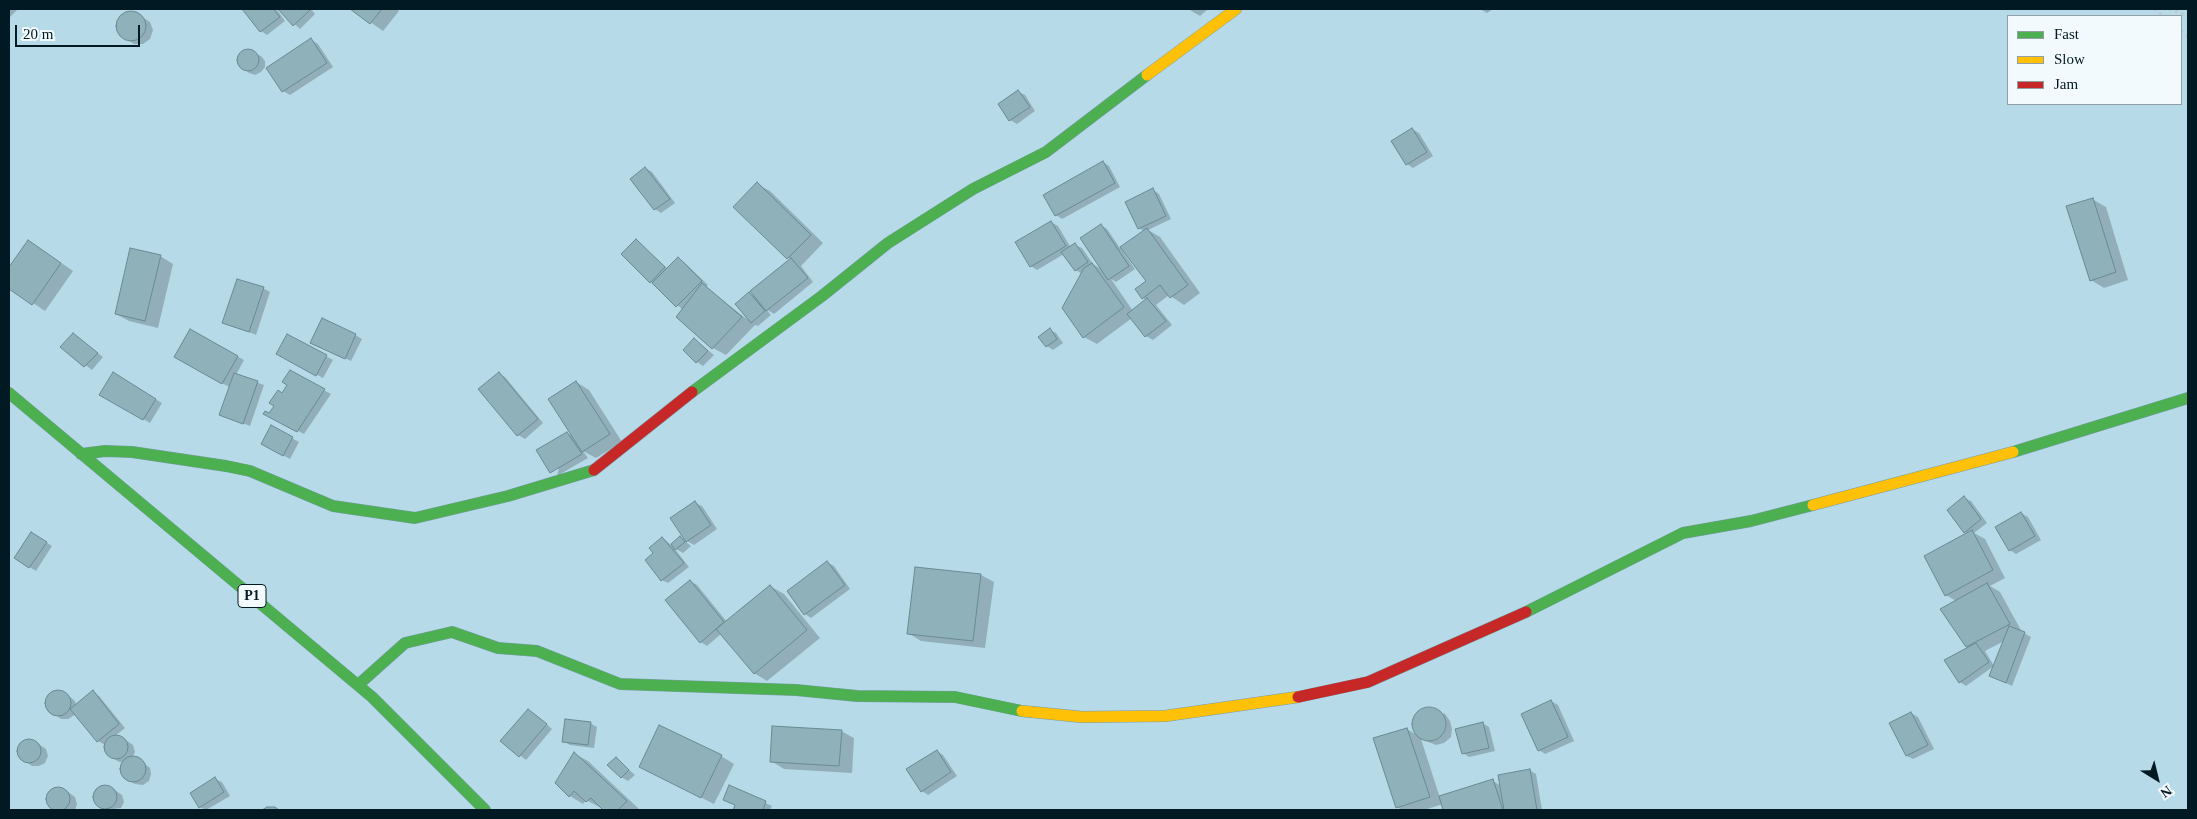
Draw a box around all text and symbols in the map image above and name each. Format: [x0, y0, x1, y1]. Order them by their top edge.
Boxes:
scale bar [18, 15, 142, 47]
legend [2007, 15, 2182, 105]
text: 20 m [23, 26, 53, 42]
text: Fast [2054, 26, 2079, 42]
text: Slow [2054, 51, 2085, 67]
text: Jam [2054, 76, 2078, 92]
road number: P1 [238, 584, 266, 608]
north arrow [2132, 754, 2182, 804]
text: N [2158, 782, 2175, 801]

